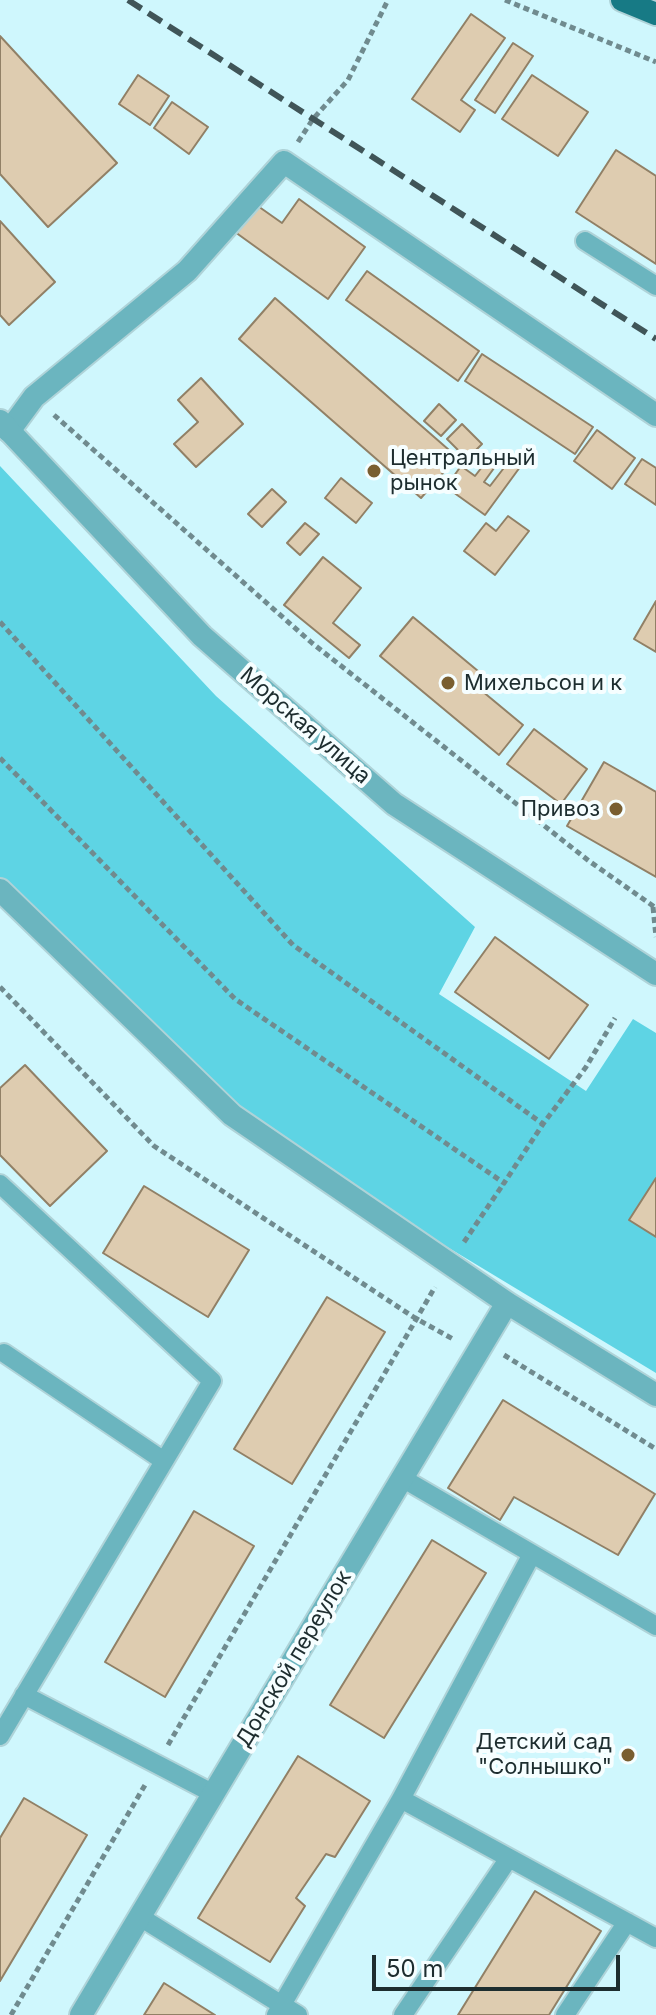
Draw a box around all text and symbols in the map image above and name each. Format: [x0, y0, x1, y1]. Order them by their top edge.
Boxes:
place label: Центральный рынок [390, 445, 535, 496]
marker: Центральный рынок [365, 462, 383, 480]
street label: Морская улица [234, 662, 376, 790]
place label: Михельсон и к [464, 670, 622, 696]
marker: Михельсон и к [439, 674, 457, 692]
place label: Привоз [521, 796, 600, 822]
marker: Привоз [607, 800, 625, 818]
street label: Донской переулок [231, 1566, 357, 1752]
place label: Детский сад "Солнышко" [476, 1729, 612, 1780]
marker: Детский сад "Солнышко" [619, 1746, 637, 1764]
scale bar [376, 1939, 624, 1989]
text: 50 m [386, 1954, 444, 1983]

